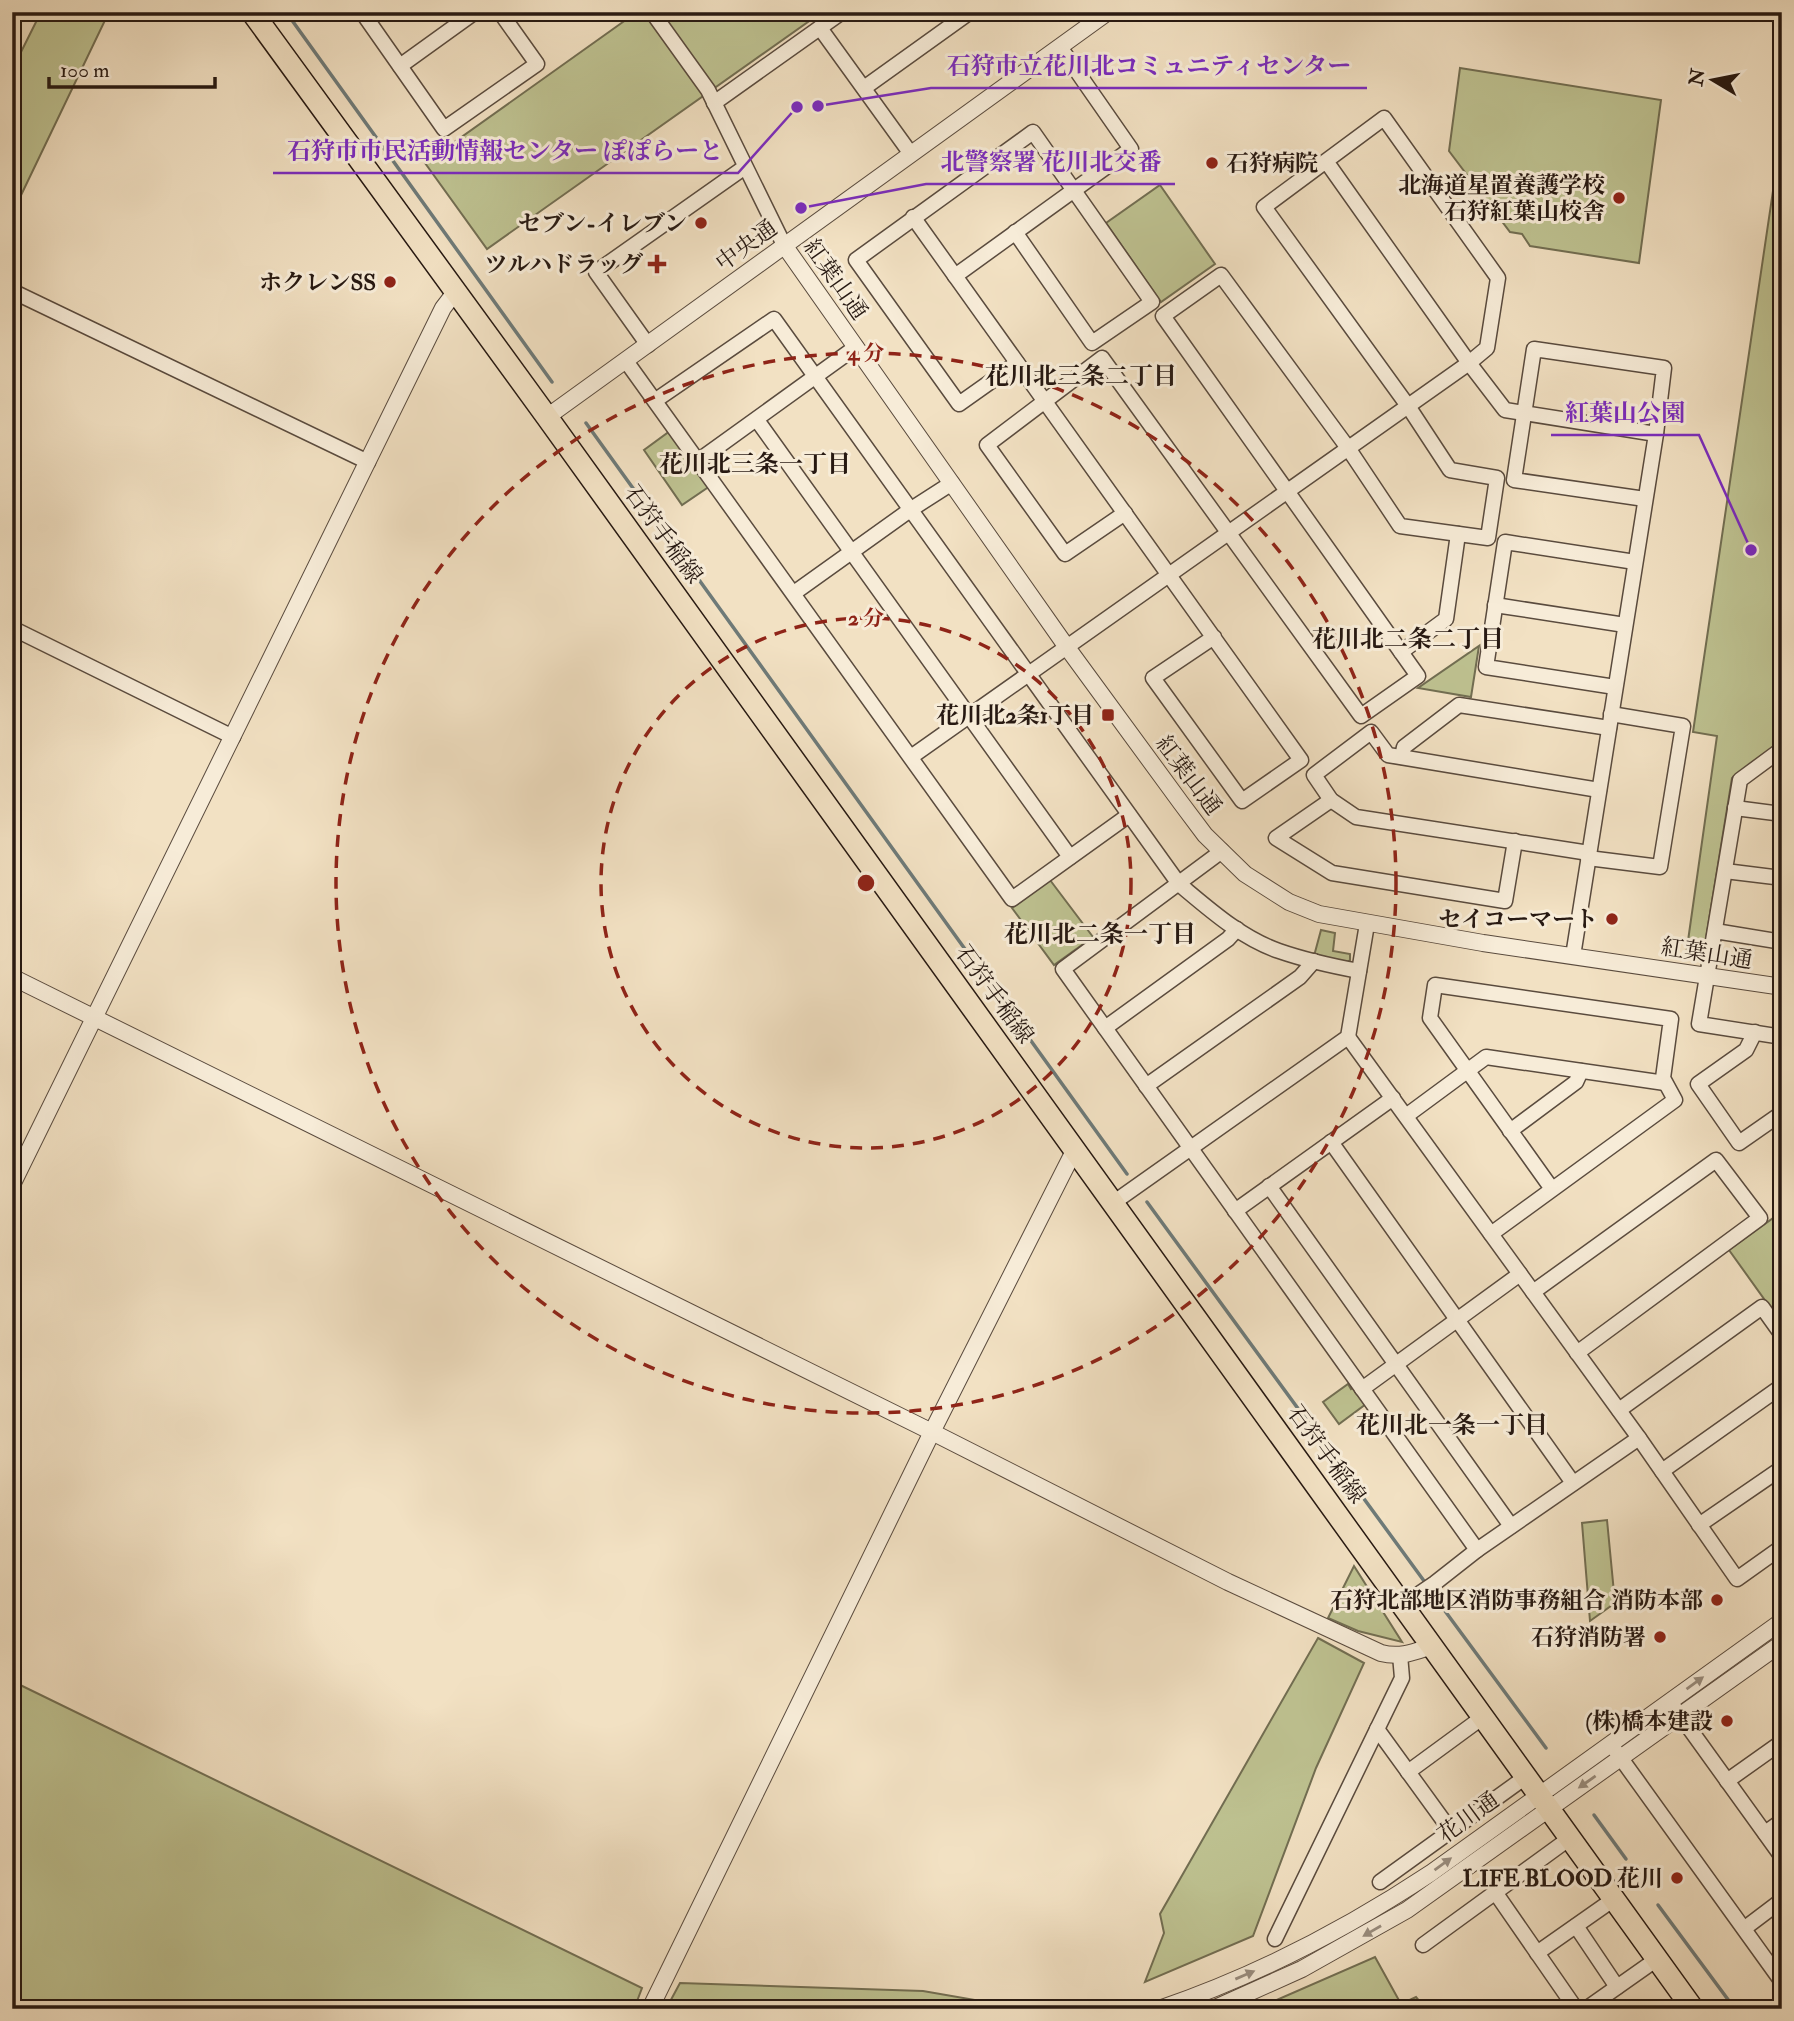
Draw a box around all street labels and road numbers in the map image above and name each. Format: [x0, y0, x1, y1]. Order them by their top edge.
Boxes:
street label: 中央通 [710, 213, 783, 277]
street label: 紅葉山通 [797, 233, 874, 325]
street label: 石狩手稲線 [618, 479, 709, 589]
street label: 紅葉山通 [1149, 730, 1228, 821]
street label: 紅葉山通 [1659, 932, 1755, 975]
street label: 石狩手稲線 [949, 939, 1040, 1049]
street label: 石狩手稲線 [1281, 1399, 1372, 1509]
street label: 花川通 [1432, 1785, 1505, 1849]

